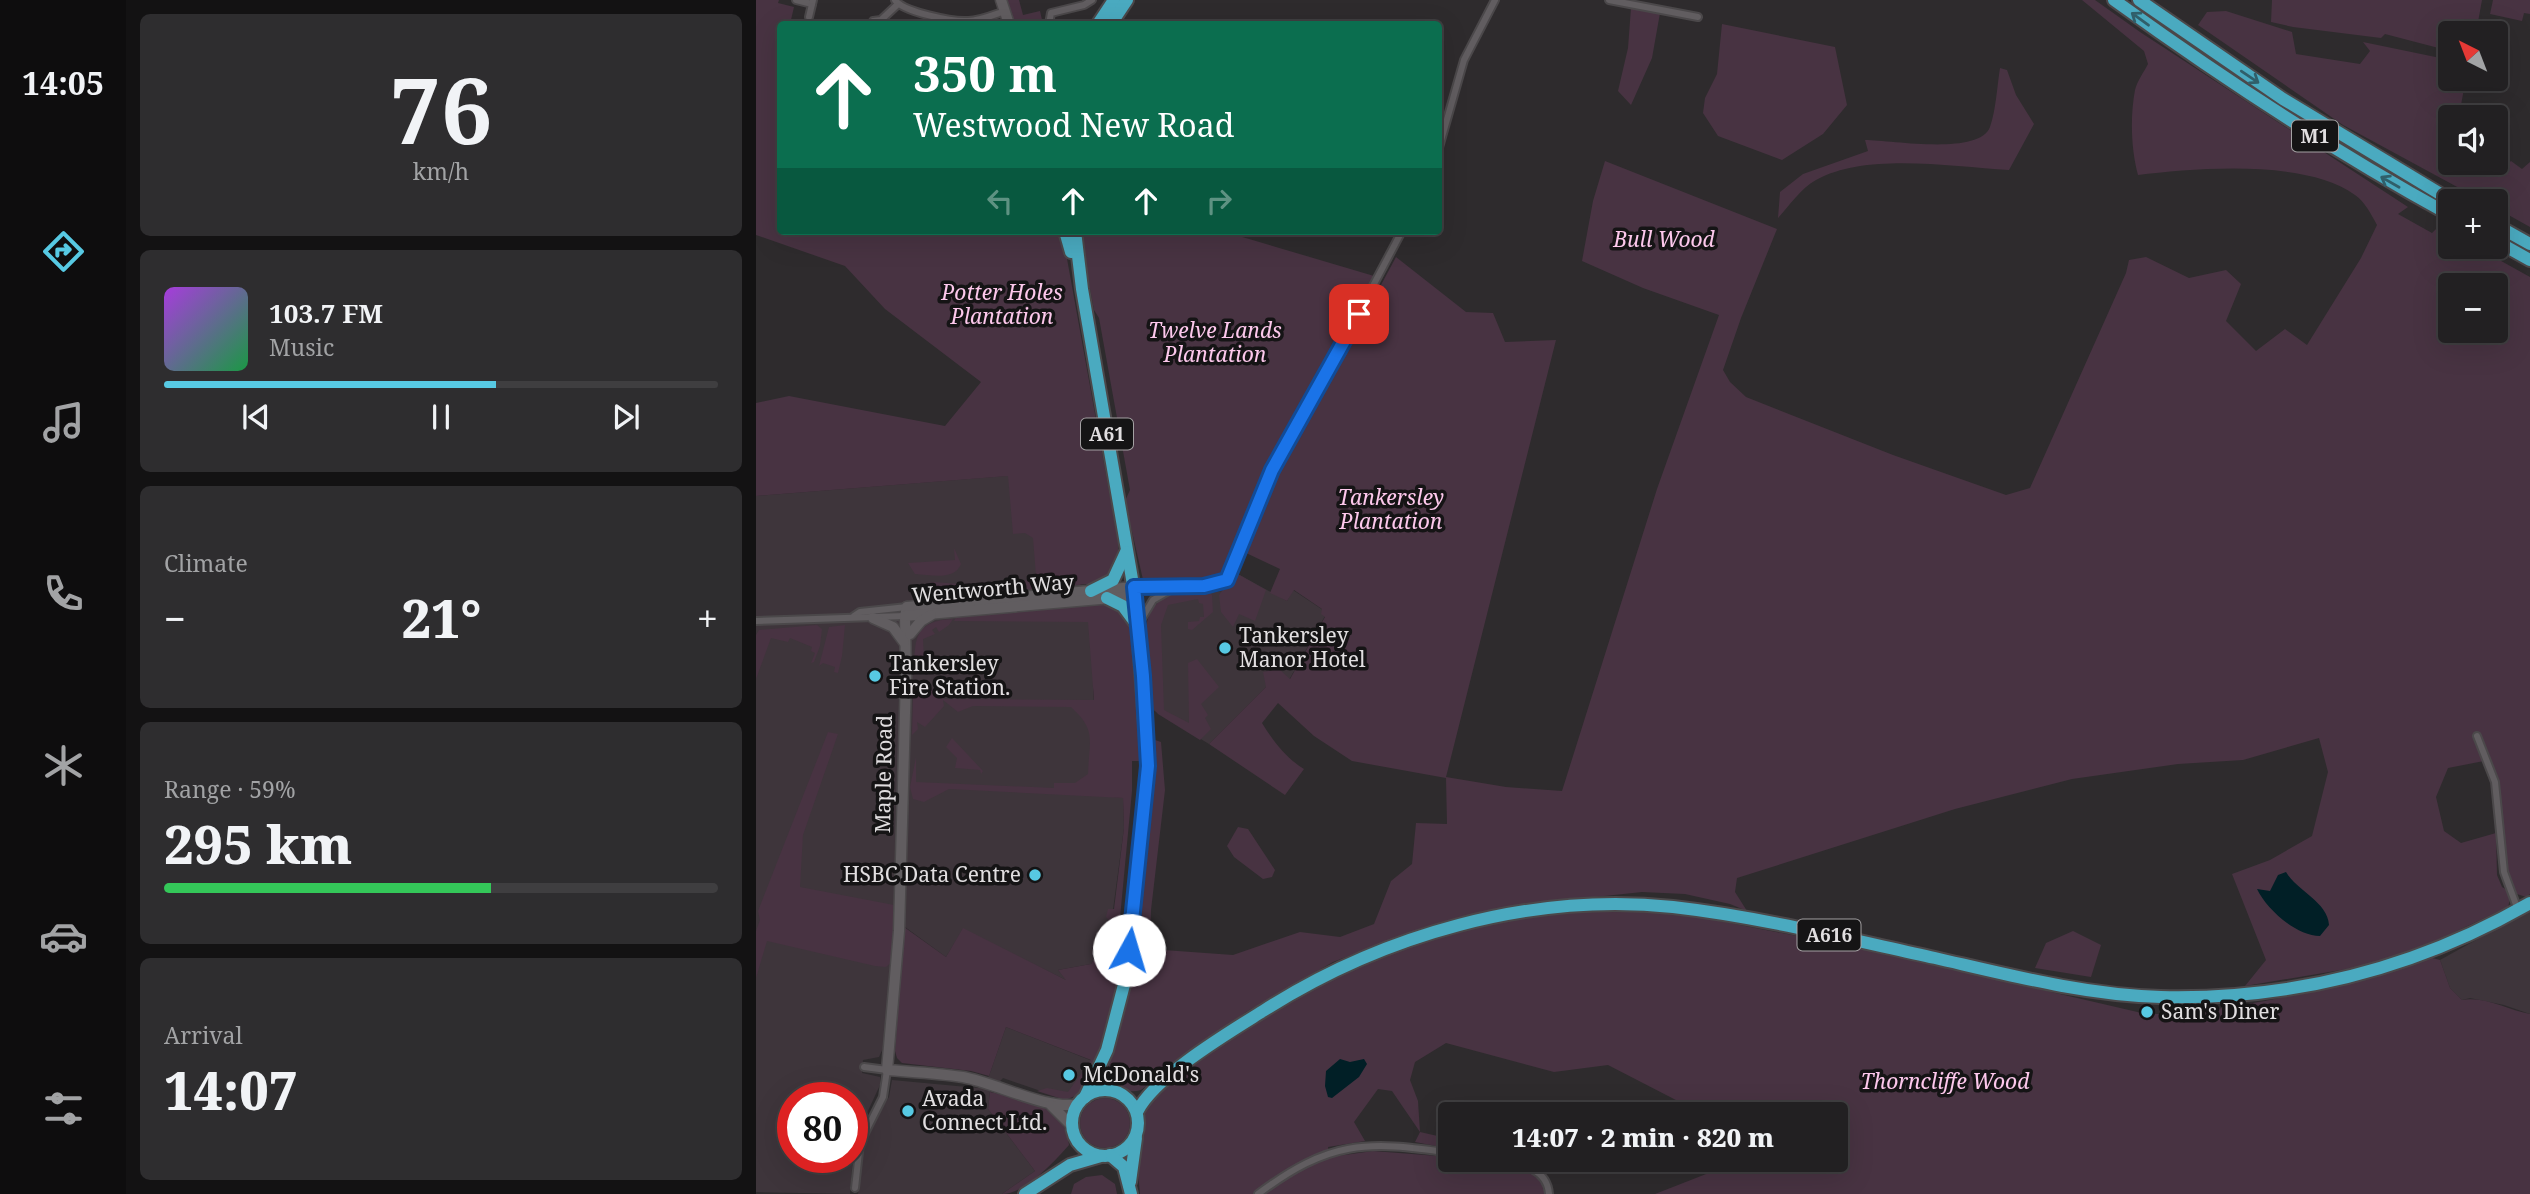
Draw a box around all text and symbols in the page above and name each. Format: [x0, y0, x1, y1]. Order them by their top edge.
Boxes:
one-way arrow [2131, 12, 2150, 26]
north arrow [2438, 21, 2508, 91]
map controls [2438, 21, 2508, 343]
text: 350 m [913, 40, 1057, 106]
text: 76 [390, 47, 492, 171]
icon: ahead [798, 49, 889, 140]
text: 14:05 [22, 61, 104, 104]
one-way arrow [2239, 70, 2259, 84]
text: Westwood New Road [913, 103, 1234, 146]
button: sound [2438, 105, 2508, 175]
road number: M1 [2292, 120, 2338, 152]
text: km/h [413, 155, 469, 187]
one-way arrow [2381, 175, 2401, 189]
icon: left [981, 182, 1019, 220]
icon: ahead [1054, 182, 1092, 220]
icon: ahead [1127, 182, 1165, 220]
icon: right [1200, 182, 1238, 220]
button: + [2438, 189, 2508, 259]
park label: Bull Wood [1612, 225, 1716, 253]
icon: directions [39, 227, 88, 276]
button: − [2438, 273, 2508, 343]
park label: Potter Holes Plantation [940, 278, 1063, 330]
pin [1329, 284, 1389, 344]
text: 103.7 FM [269, 295, 383, 331]
icon: arrive [1340, 295, 1378, 333]
park label: Twelve Lands Plantation [1148, 316, 1282, 368]
text: Music [269, 331, 334, 363]
icon: music [39, 398, 88, 447]
icon: previous [237, 398, 275, 436]
icon: pause [422, 398, 460, 436]
icon: next [607, 398, 645, 436]
road number: A61 [1081, 418, 1133, 449]
park label: Tankersley Plantation [1338, 483, 1444, 535]
text: Climate [164, 547, 248, 579]
street label: Wentworth Way [911, 567, 1075, 609]
icon: phone [39, 569, 88, 618]
text: 21° [401, 582, 481, 653]
text: − [164, 592, 186, 644]
text: + [697, 592, 718, 644]
place label: Tankersley Manor Hotel [1239, 621, 1366, 673]
marker: Tankersley Manor Hotel [1217, 640, 1233, 656]
place label: Tankersley Fire Station. [889, 649, 1010, 701]
marker: Tankersley Fire Station. [867, 668, 883, 684]
street label: Maple Road [868, 715, 898, 833]
icon: climate [39, 741, 88, 790]
text: Range · 59% [164, 773, 296, 805]
text: 295 km [164, 808, 352, 879]
place label: HSBC Data Centre [843, 860, 1021, 888]
marker: HSBC Data Centre [1027, 867, 1043, 883]
icon: car [39, 912, 88, 961]
position arrow [1092, 913, 1166, 987]
road number: A616 [1798, 920, 1860, 951]
place label: Sam's Diner [2161, 997, 2280, 1025]
marker: Sam's Diner [2139, 1004, 2155, 1020]
text: Arrival [164, 1019, 243, 1051]
text: 14:07 [164, 1054, 298, 1125]
place label: McDonald's [1083, 1060, 1199, 1088]
marker: McDonald's [1061, 1067, 1077, 1083]
park label: Thorncliffe Wood [1861, 1067, 2030, 1095]
speed limit sign: 80 [777, 1082, 868, 1173]
icon: filters [39, 1084, 88, 1133]
place label: Avada Connect Ltd. [922, 1084, 1047, 1136]
marker: Avada Connect Ltd. [900, 1103, 916, 1119]
text: 14:07 · 2 min · 820 m [1512, 1119, 1774, 1155]

